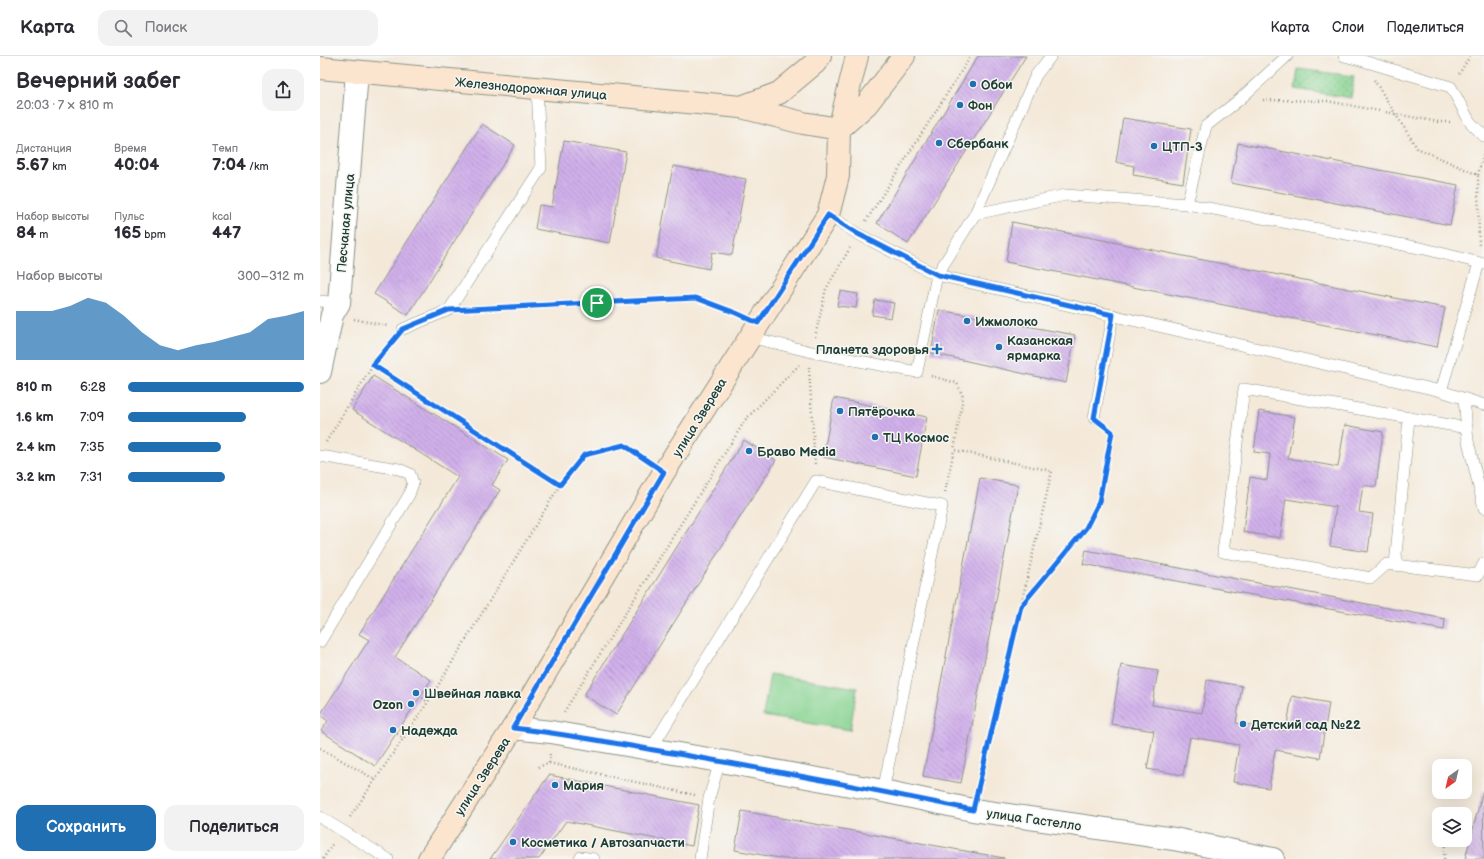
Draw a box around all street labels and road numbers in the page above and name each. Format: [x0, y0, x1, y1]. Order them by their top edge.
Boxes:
street label: Железнодорожная улица [454, 74, 608, 104]
street label: Песчаная улица [334, 173, 358, 273]
street label: улица Зверева [669, 375, 731, 460]
street label: улица Зверева [452, 734, 514, 819]
street label: улица Гастелло [985, 805, 1082, 835]

